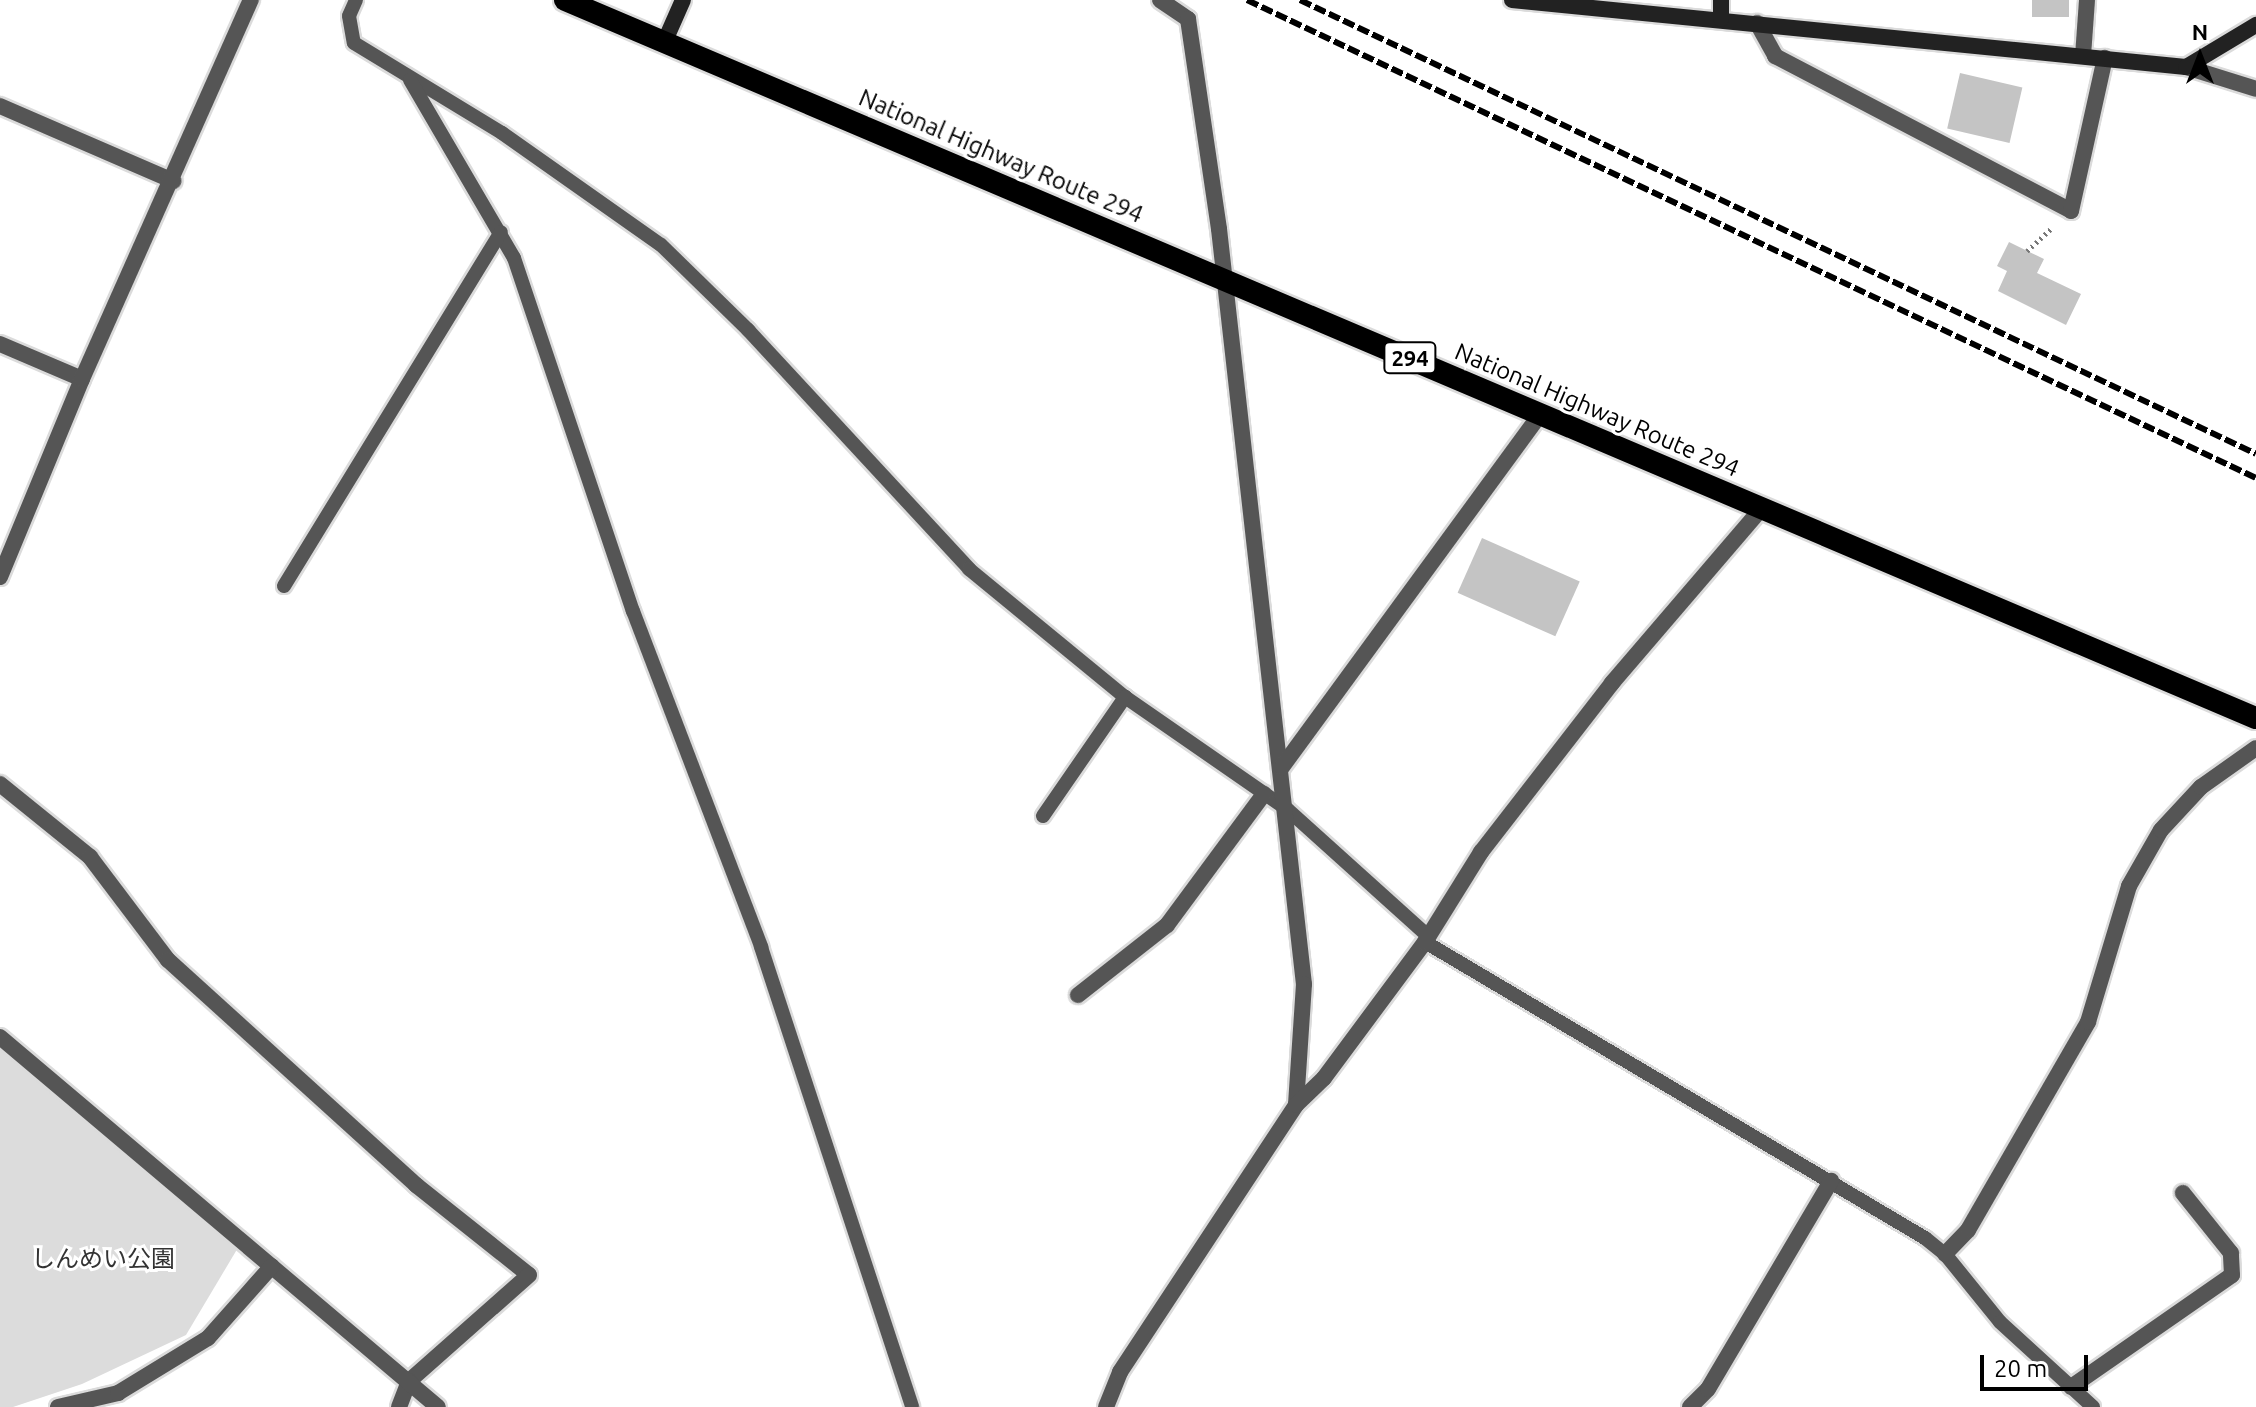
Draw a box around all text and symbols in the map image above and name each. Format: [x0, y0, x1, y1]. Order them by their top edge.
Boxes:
north arrow [2160, 16, 2240, 96]
text: N [2192, 19, 2208, 44]
street label: National Highway Route 294 [855, 83, 1147, 229]
street label: National Highway Route 294 [1451, 337, 1743, 483]
road number: 294 [1382, 340, 1438, 376]
park label: しんめい公園 [31, 1245, 175, 1273]
scale bar [1984, 1339, 2092, 1389]
text: 20 m [1994, 1355, 2047, 1382]

